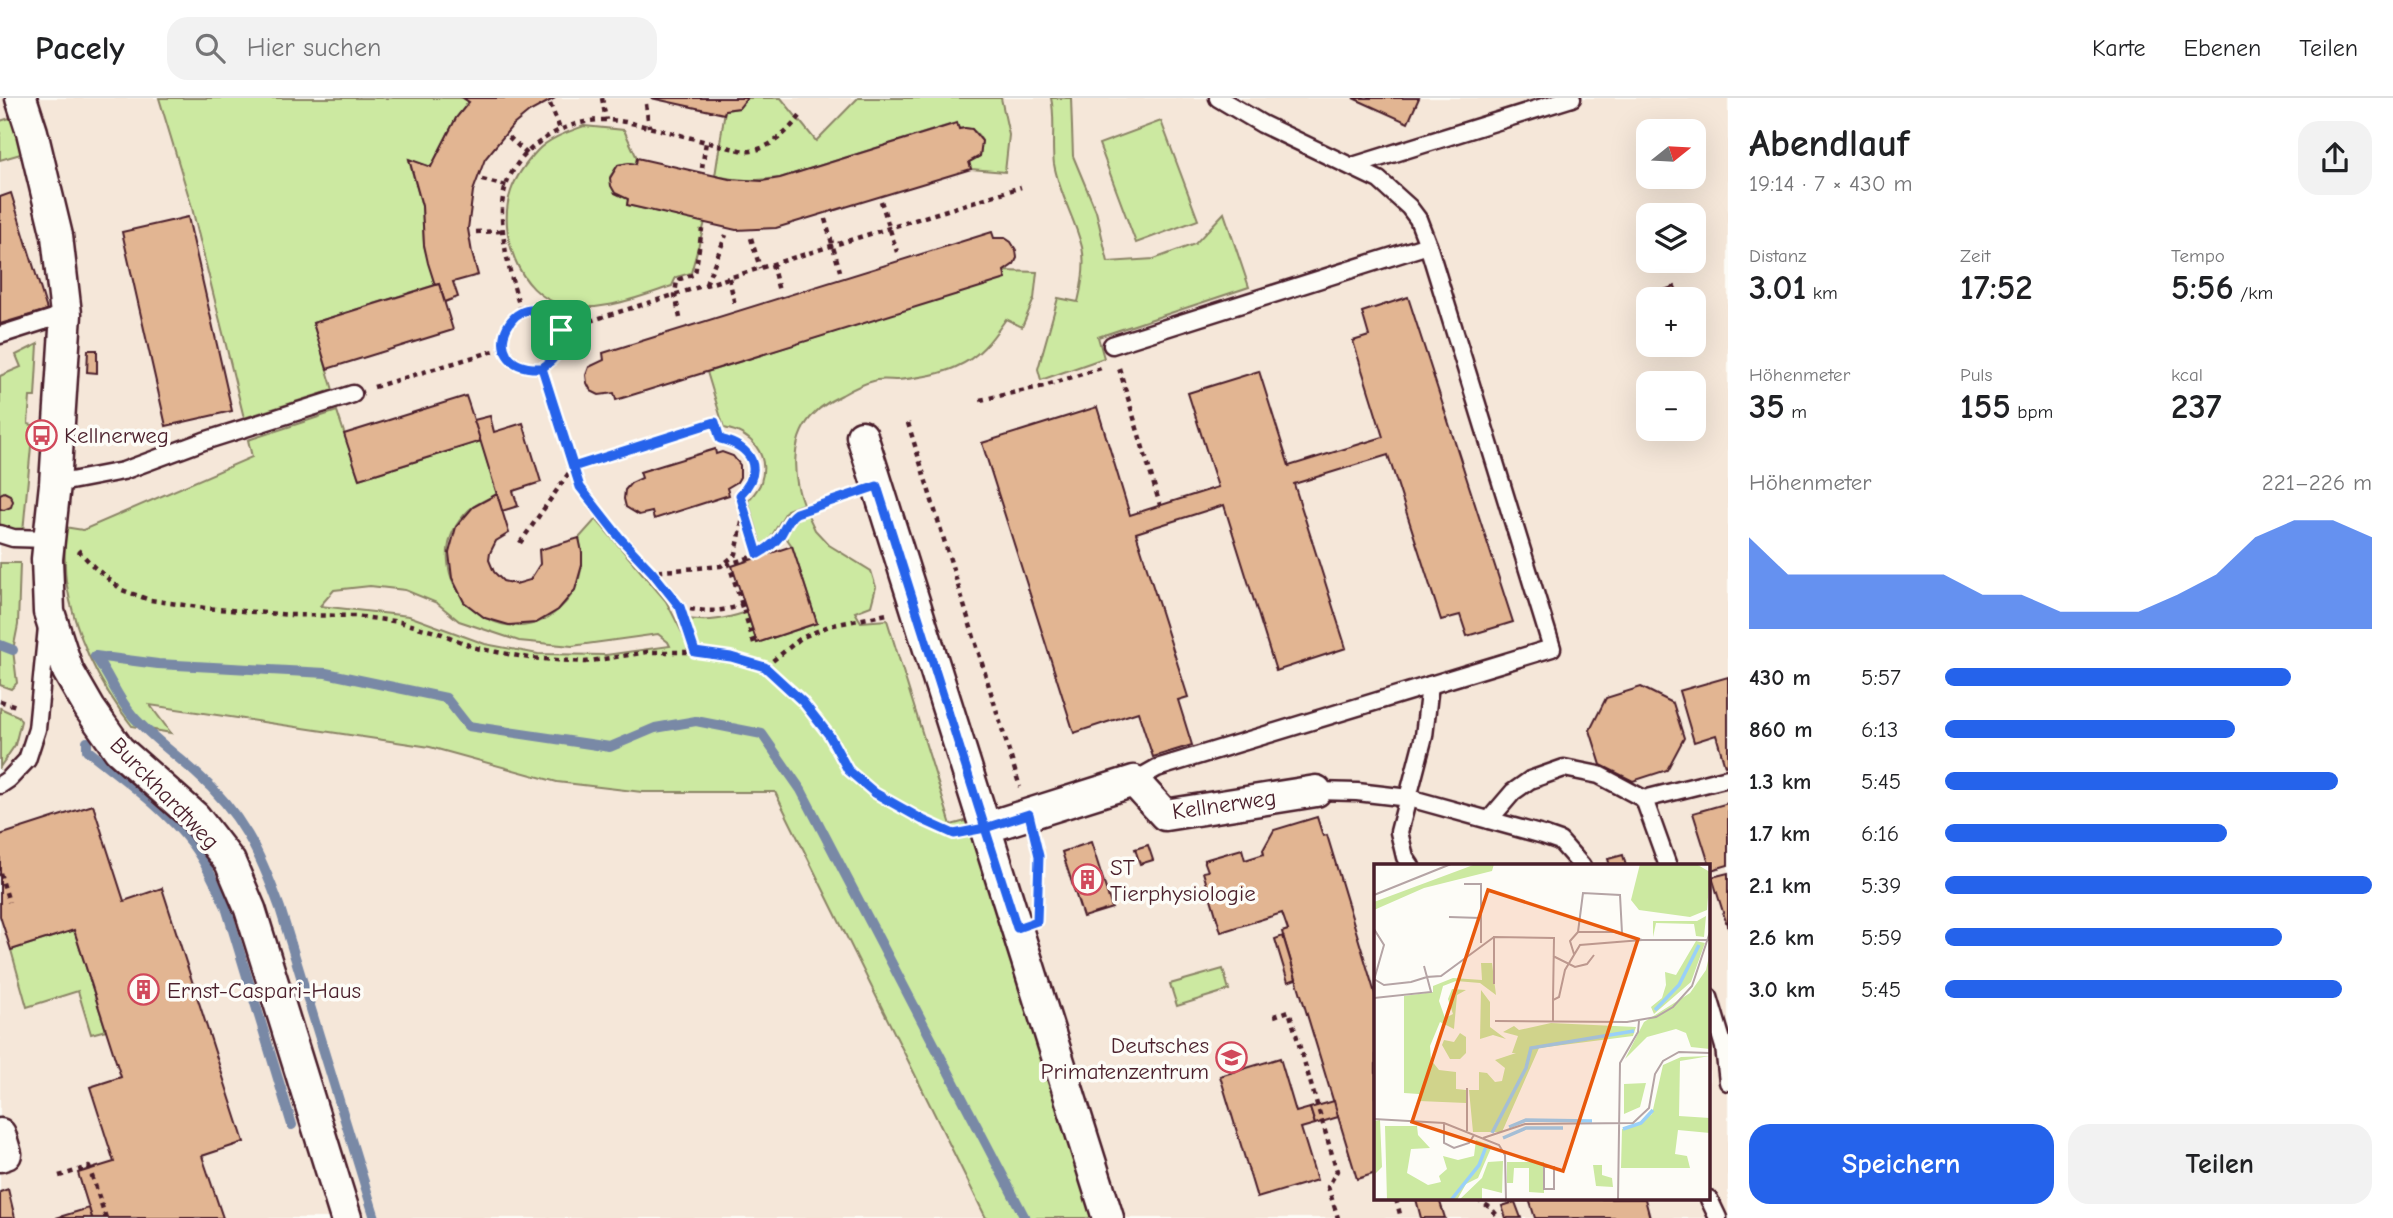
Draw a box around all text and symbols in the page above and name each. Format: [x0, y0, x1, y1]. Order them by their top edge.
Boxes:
search box [167, 17, 657, 80]
text: Pacely [35, 29, 125, 67]
icon: search [191, 29, 229, 67]
text: Hier suchen [247, 33, 381, 63]
text: Karte [2092, 34, 2145, 62]
text: Ebenen [2183, 34, 2261, 62]
text: Teilen [2299, 34, 2358, 62]
north arrow [1636, 119, 1706, 189]
map controls [1636, 119, 1706, 441]
button: share [2298, 121, 2372, 195]
text: Abendlauf [1749, 122, 1909, 166]
text: 19:14 · 7 × 430 m [1749, 170, 1912, 197]
button: layers [1636, 203, 1706, 273]
text: Distanz [1749, 245, 1807, 267]
text: Zeit [1960, 245, 1990, 267]
text: Tempo [2171, 245, 2225, 267]
text: 3.01 [1749, 267, 1806, 308]
text: 17:52 [1960, 267, 2033, 308]
text: 5:56 [2171, 267, 2234, 308]
text: km [1806, 282, 1838, 304]
text: /km [2234, 282, 2273, 304]
button: + [1636, 287, 1706, 357]
pin [531, 300, 591, 360]
icon: arrive [542, 311, 580, 349]
text: Höhenmeter [1749, 364, 1850, 386]
text: Puls [1960, 364, 1992, 386]
text: kcal [2171, 364, 2203, 386]
button: − [1636, 371, 1706, 441]
text: 35 [1749, 386, 1785, 427]
text: 155 [1960, 386, 2011, 427]
text: 237 [2171, 386, 2221, 427]
text: m [1785, 401, 1807, 423]
text: bpm [2011, 401, 2053, 423]
bus stop icon: Kellnerweg [24, 418, 58, 452]
place label: Kellnerweg [64, 422, 169, 449]
text: Höhenmeter [1749, 469, 1871, 496]
text: 221–226 m [2262, 469, 2372, 496]
text: 430 m [1749, 664, 1811, 691]
text: 5:57 [1861, 664, 1901, 691]
text: 860 m [1749, 716, 1812, 743]
text: 6:13 [1861, 716, 1898, 743]
street label: Burckhardtweg [105, 732, 225, 855]
text: 1.3 km [1749, 768, 1811, 795]
text: 5:45 [1861, 768, 1901, 795]
street label: Kellnerweg [1170, 784, 1278, 825]
text: 1.7 km [1749, 820, 1810, 847]
text: 6:16 [1861, 820, 1899, 847]
place label: ST Tierphysiologie [1110, 854, 1256, 907]
building icon: ST Tierphysiologie [1070, 863, 1104, 897]
inset map [1374, 864, 1710, 1200]
text: 2.1 km [1749, 872, 1811, 899]
text: 5:39 [1861, 872, 1901, 899]
text: 2.6 km [1749, 924, 1814, 951]
text: 5:59 [1861, 924, 1902, 951]
building icon: Ernst-Caspari-Haus [127, 973, 161, 1007]
text: 3.0 km [1749, 976, 1815, 1003]
text: 5:45 [1861, 976, 1901, 1003]
place label: Ernst-Caspari-Haus [167, 977, 361, 1004]
place label: Deutsches Primatenzentrum [1041, 1032, 1209, 1085]
school or university icon: Deutsches Primatenzentrum [1215, 1041, 1249, 1075]
button: Speichern [1749, 1124, 2054, 1204]
button: Teilen [2068, 1124, 2372, 1204]

